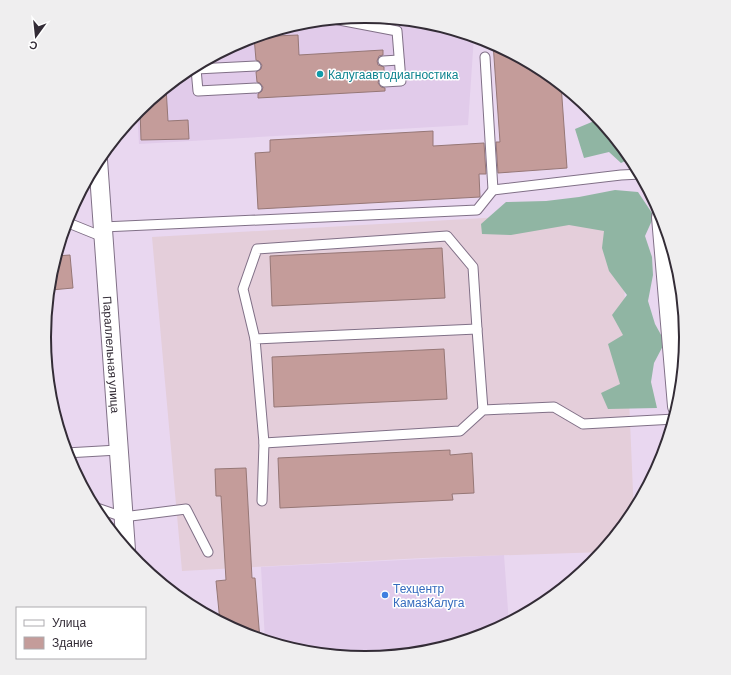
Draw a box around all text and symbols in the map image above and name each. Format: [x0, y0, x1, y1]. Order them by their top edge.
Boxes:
north arrow [16, 16, 56, 56]
text: С [28, 39, 39, 53]
place label: Калугаавтодиагностика [328, 67, 459, 82]
marker: Калугаавтодиагностика [315, 69, 325, 79]
street label: Параллельная улица [101, 295, 123, 414]
place label: Техцентр КамазКалуга [393, 581, 465, 610]
marker: Техцентр КамазКалуга [380, 590, 390, 600]
legend [16, 607, 146, 659]
text: Улица [52, 615, 86, 630]
text: Здание [52, 635, 93, 650]

